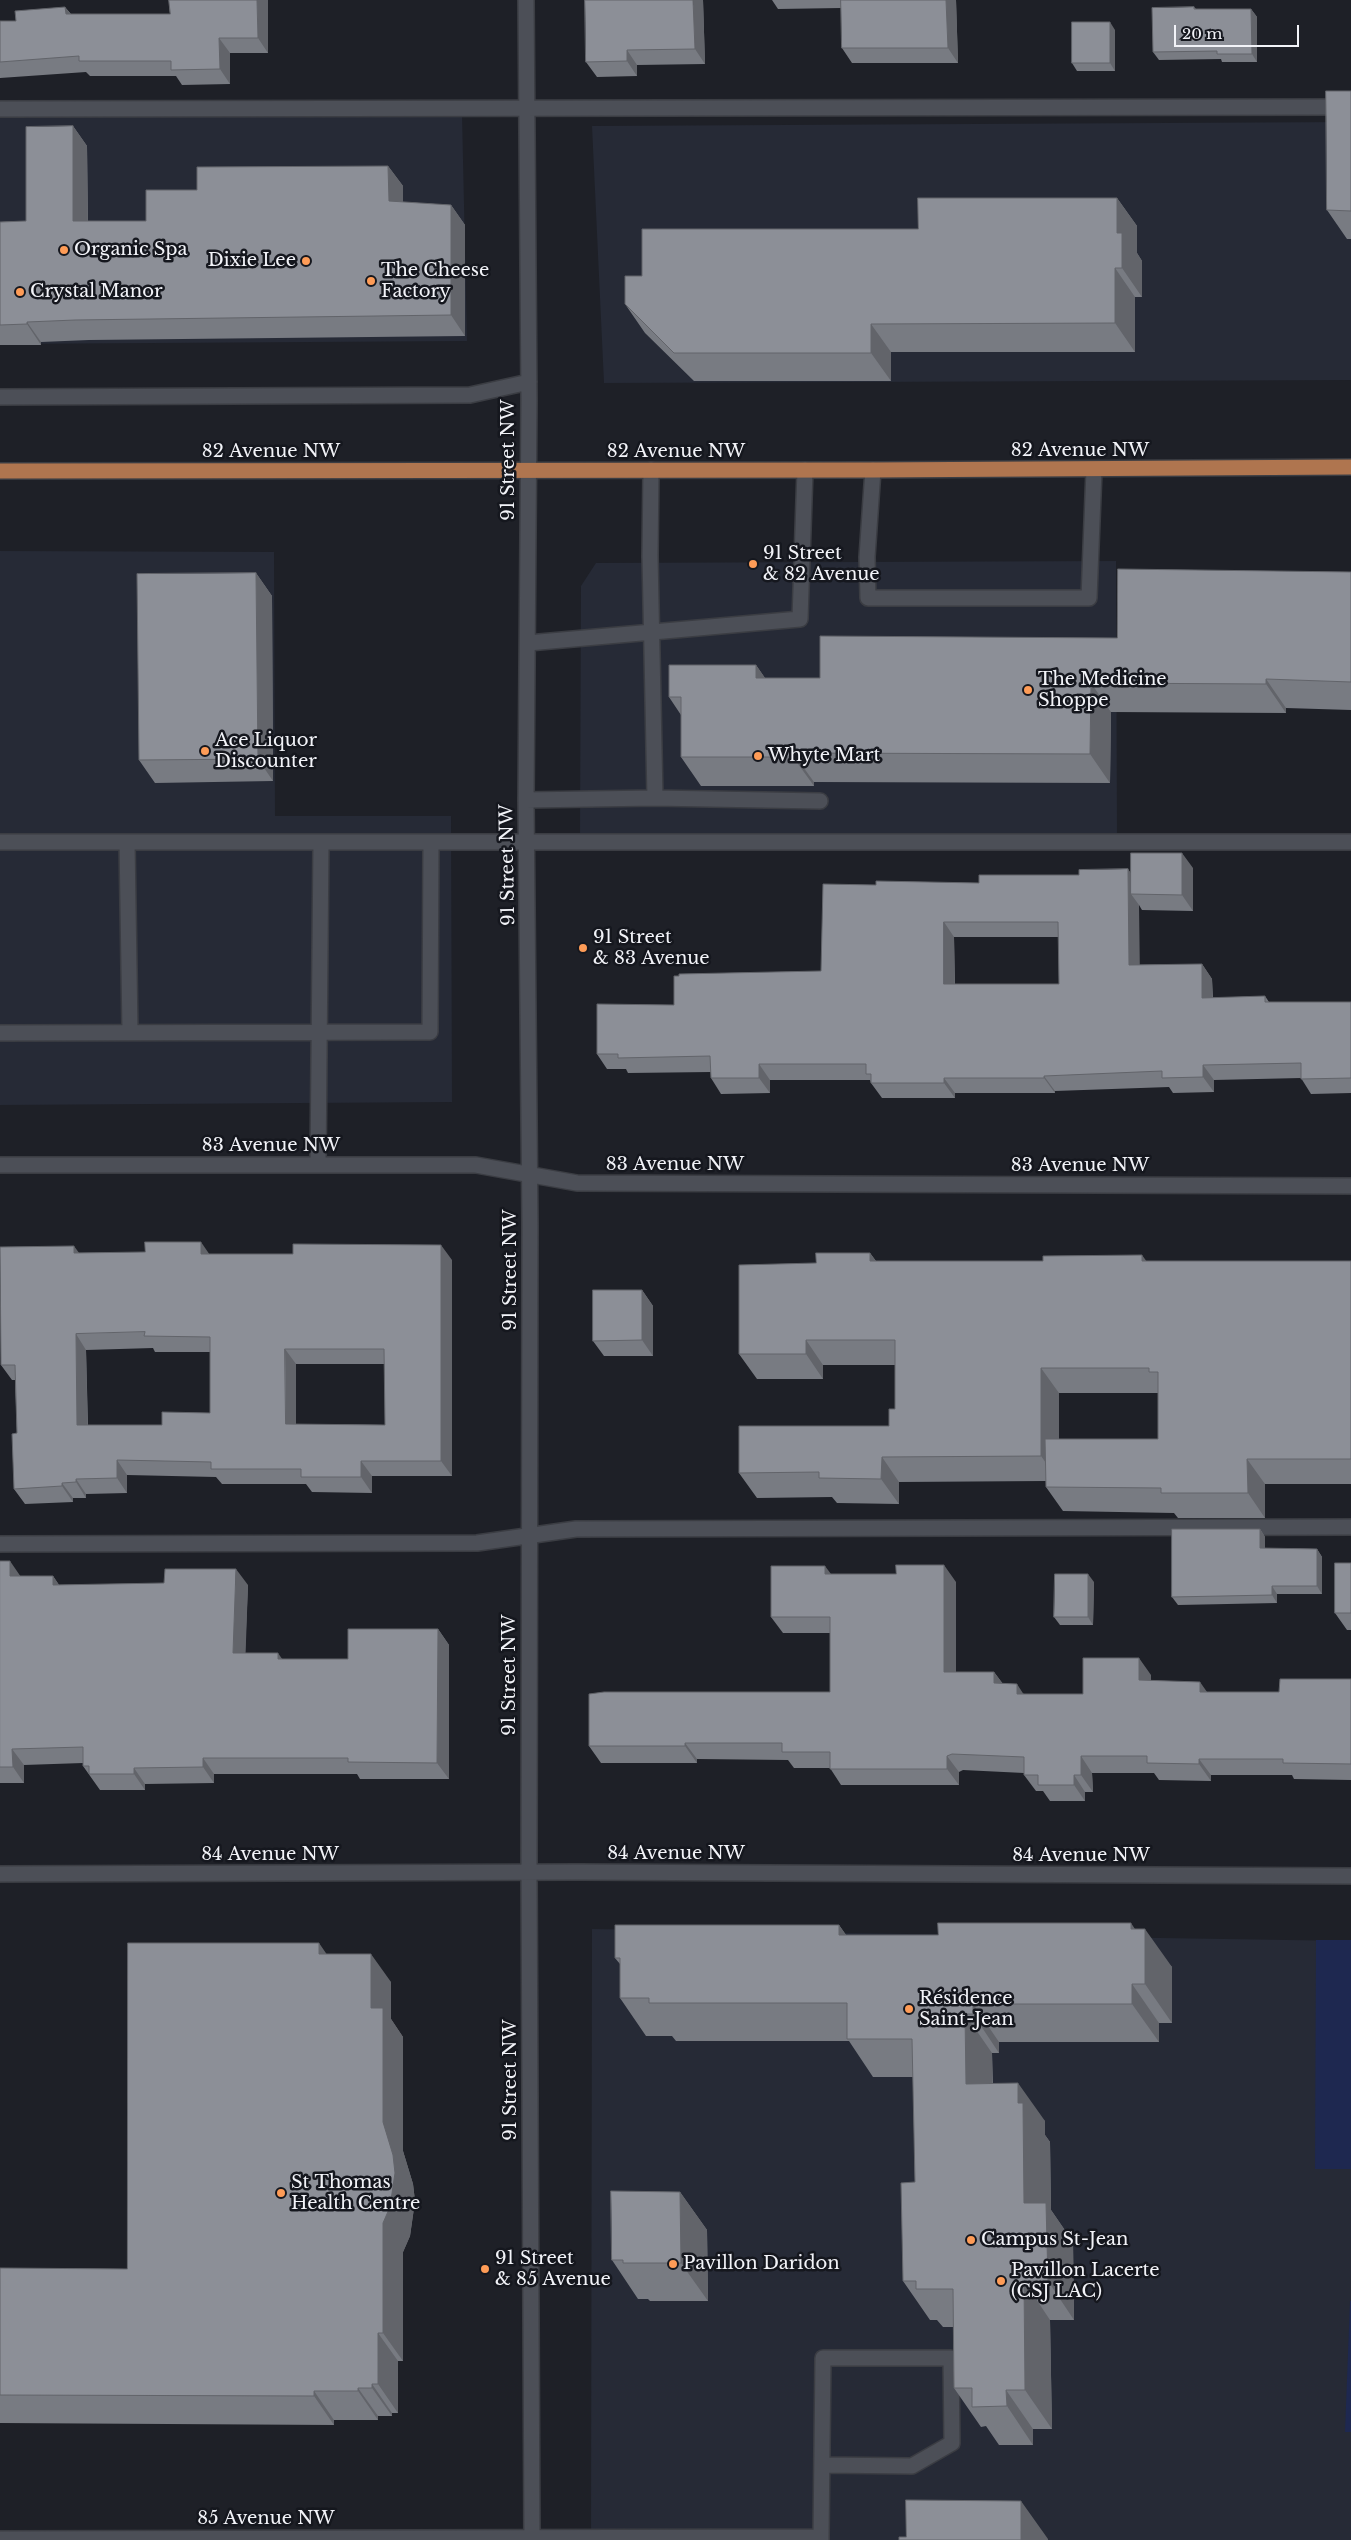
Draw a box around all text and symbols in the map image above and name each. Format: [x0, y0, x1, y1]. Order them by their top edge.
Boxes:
scale bar [1176, 15, 1301, 47]
text: 20 m [1182, 24, 1222, 43]
place label: Organic Spa [74, 239, 187, 261]
marker: Organic Spa [58, 244, 70, 256]
place label: Dixie Lee [208, 250, 296, 272]
marker: Dixie Lee [300, 255, 312, 267]
place label: The Cheese Factory [381, 260, 489, 302]
marker: The Cheese Factory [365, 275, 377, 287]
place label: Crystal Manor [30, 281, 163, 303]
marker: Crystal Manor [14, 286, 26, 298]
street label: 91 Street NW [498, 399, 520, 521]
street label: 82 Avenue NW [1011, 440, 1149, 462]
street label: 82 Avenue NW [202, 441, 340, 463]
street label: 82 Avenue NW [607, 441, 745, 463]
place label: 91 Street & 82 Avenue [763, 543, 880, 586]
marker: 91 Street & 82 Avenue [747, 558, 759, 570]
place label: The Medicine Shoppe [1038, 669, 1167, 712]
marker: The Medicine Shoppe [1022, 684, 1034, 696]
place label: Ace Liquor Discounter [215, 730, 317, 772]
marker: Ace Liquor Discounter [199, 745, 211, 757]
place label: Whyte Mart [768, 745, 880, 767]
marker: Whyte Mart [752, 750, 764, 762]
street label: 91 Street NW [496, 804, 520, 926]
place label: 91 Street & 83 Avenue [593, 927, 710, 970]
marker: 91 Street & 83 Avenue [577, 942, 589, 954]
street label: 83 Avenue NW [202, 1135, 340, 1157]
street label: 83 Avenue NW [606, 1154, 744, 1176]
street label: 83 Avenue NW [1011, 1155, 1149, 1177]
street label: 91 Street NW [500, 1209, 522, 1331]
street label: 91 Street NW [499, 1614, 521, 1736]
street label: 84 Avenue NW [607, 1843, 745, 1865]
street label: 84 Avenue NW [201, 1844, 339, 1866]
street label: 84 Avenue NW [1012, 1845, 1150, 1867]
place label: Résidence Saint-Jean [919, 1988, 1014, 2030]
marker: Résidence Saint-Jean [903, 2003, 915, 2015]
street label: 91 Street NW [500, 2019, 522, 2141]
place label: St Thomas Health Centre [291, 2172, 420, 2214]
marker: St Thomas Health Centre [275, 2187, 287, 2199]
place label: Campus St-Jean [981, 2229, 1128, 2251]
marker: Campus St-Jean [965, 2234, 977, 2246]
place label: 91 Street & 85 Avenue [495, 2248, 611, 2290]
place label: Pavillon Daridon [683, 2253, 840, 2275]
marker: Pavillon Daridon [667, 2258, 679, 2270]
place label: Pavillon Lacerte (CSJ LAC) [1011, 2260, 1160, 2302]
marker: 91 Street & 85 Avenue [479, 2263, 491, 2275]
marker: Pavillon Lacerte (CSJ LAC) [995, 2275, 1007, 2287]
street label: 85 Avenue NW [197, 2508, 335, 2530]

